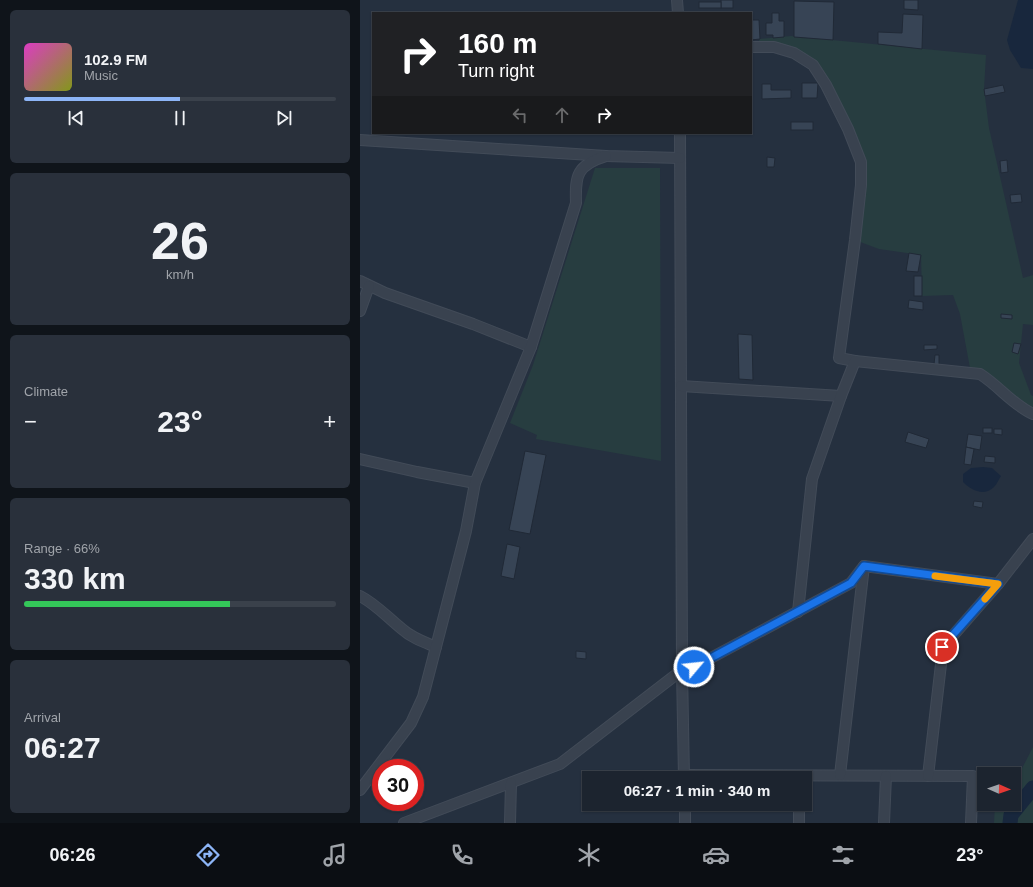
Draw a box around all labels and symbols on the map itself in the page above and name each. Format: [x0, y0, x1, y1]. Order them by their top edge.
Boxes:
pin [925, 630, 959, 664]
position arrow [673, 646, 715, 688]
speed limit sign: 30 [372, 759, 424, 811]
north arrow [977, 767, 1021, 811]

